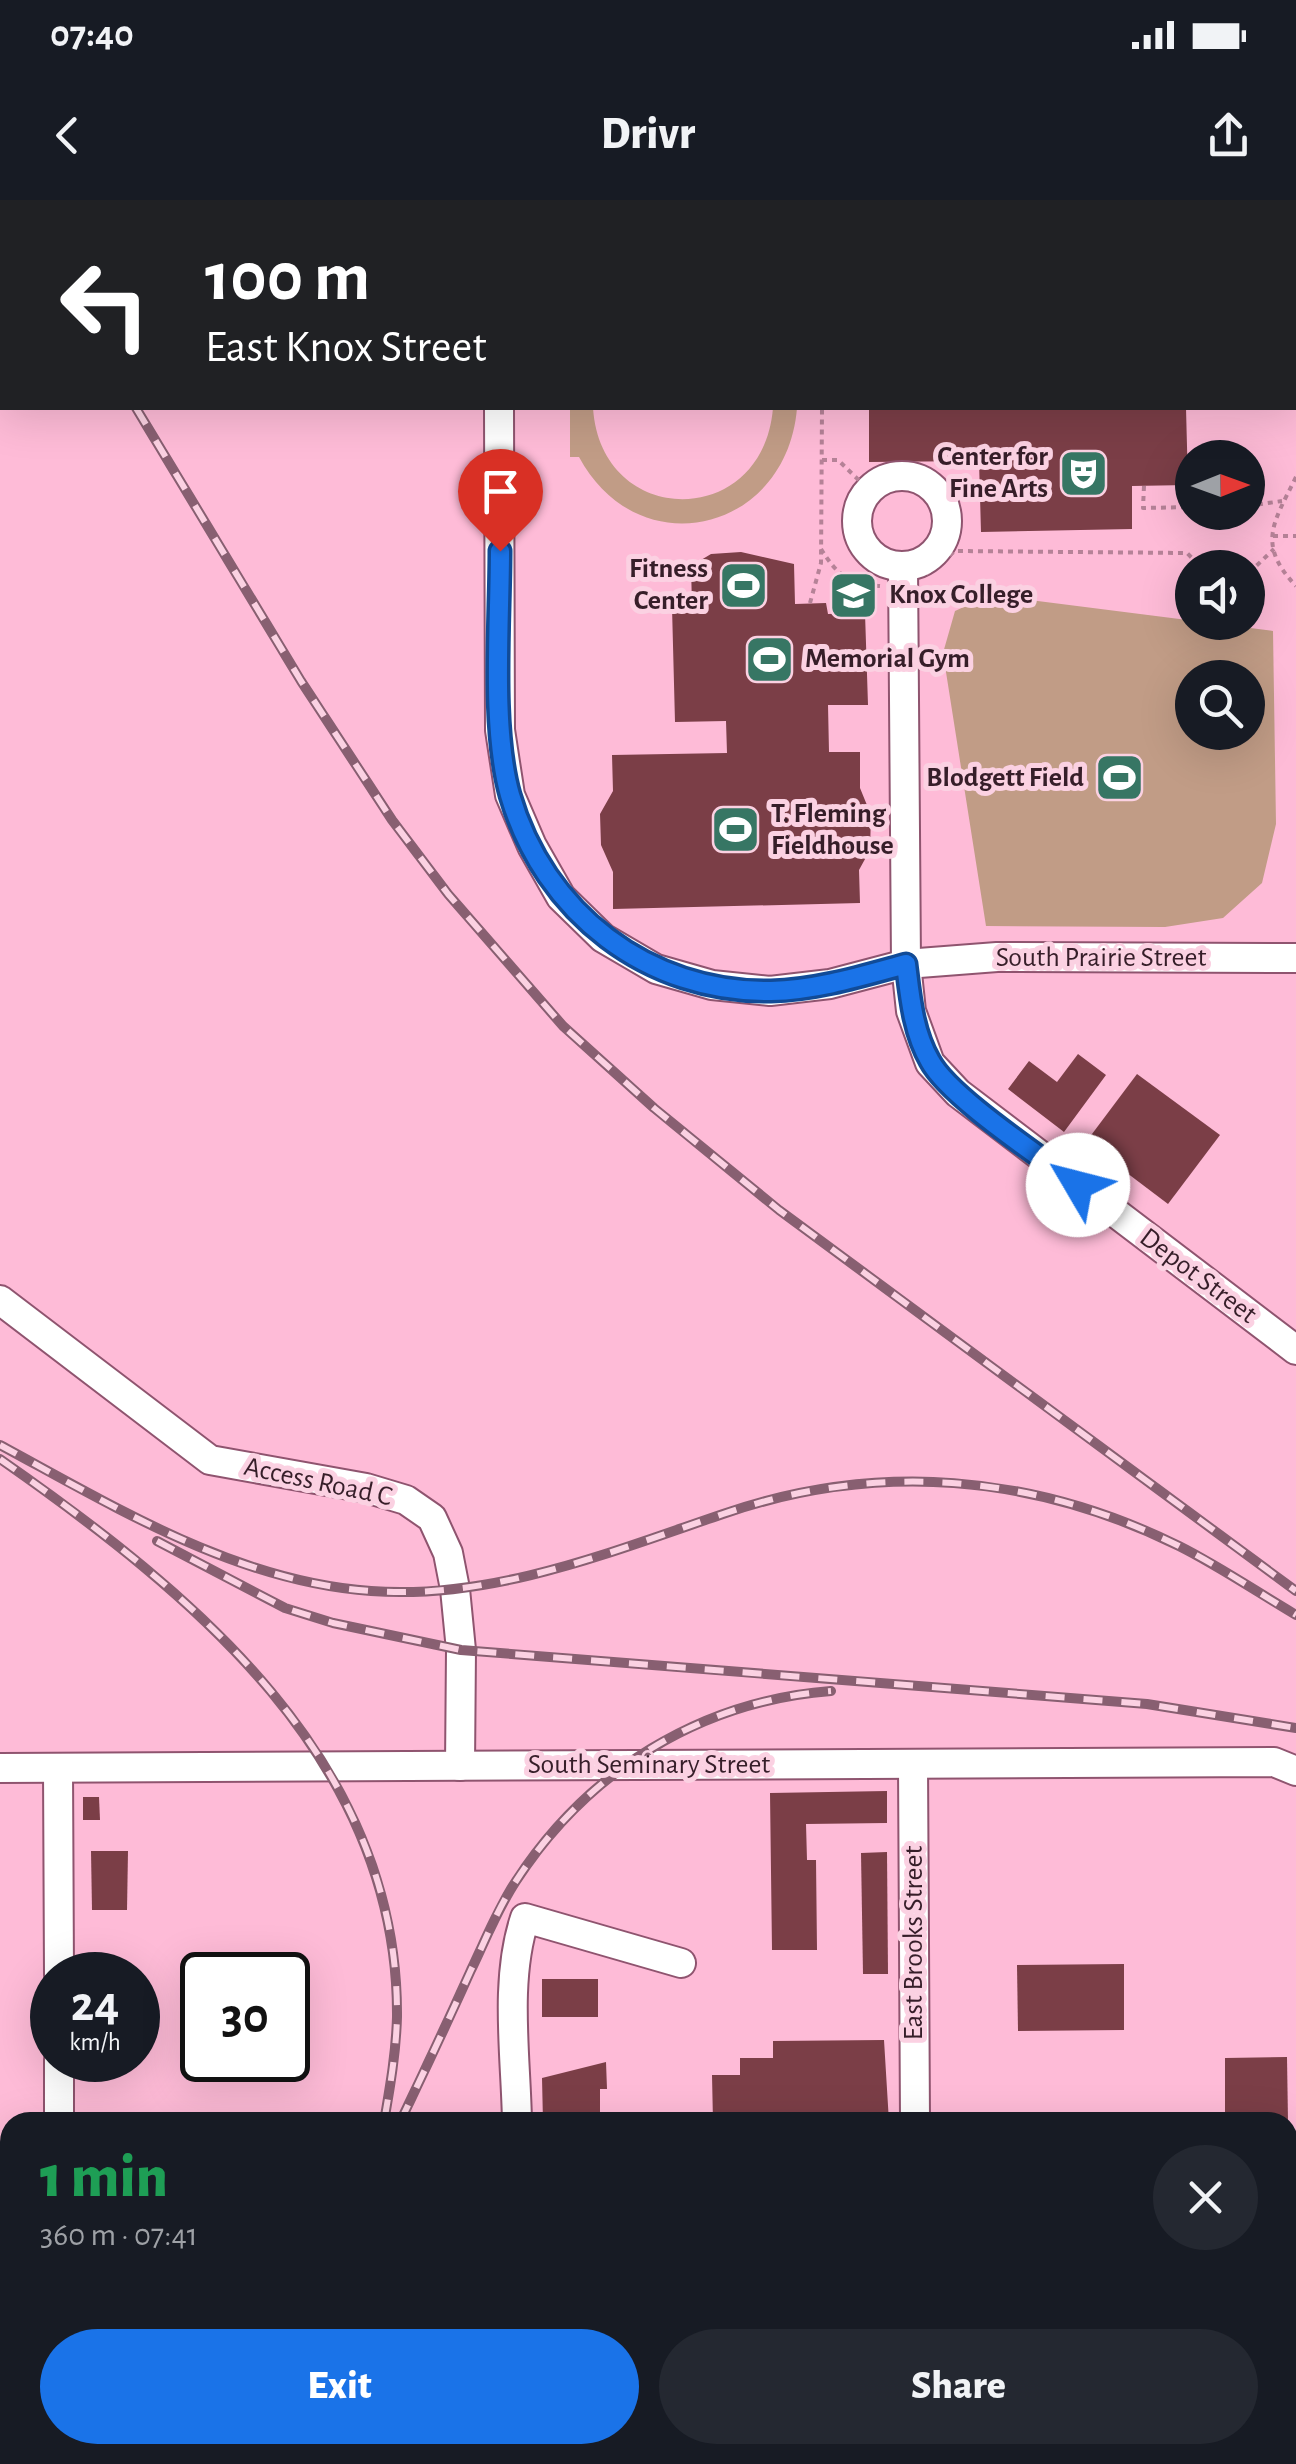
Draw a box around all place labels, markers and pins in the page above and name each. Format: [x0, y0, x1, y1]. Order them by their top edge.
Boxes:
place label: Center for Fine Arts [937, 443, 1048, 503]
theatre icon: Center for Fine Arts [1057, 447, 1109, 499]
pin [458, 449, 543, 552]
place label: Fitness Center [629, 555, 708, 615]
sports icon: Fitness Center [717, 559, 769, 611]
school or university icon: Knox College [828, 569, 880, 621]
place label: Knox College [889, 581, 1033, 609]
sports icon: Memorial Gym [744, 633, 796, 685]
place label: Memorial Gym [805, 645, 970, 673]
sports icon: Blodgett Field [1093, 752, 1145, 804]
place label: Blodgett Field [926, 764, 1084, 792]
place label: T. Fleming Fieldhouse [771, 800, 894, 860]
sports icon: T. Fleming Fieldhouse [710, 804, 762, 856]

